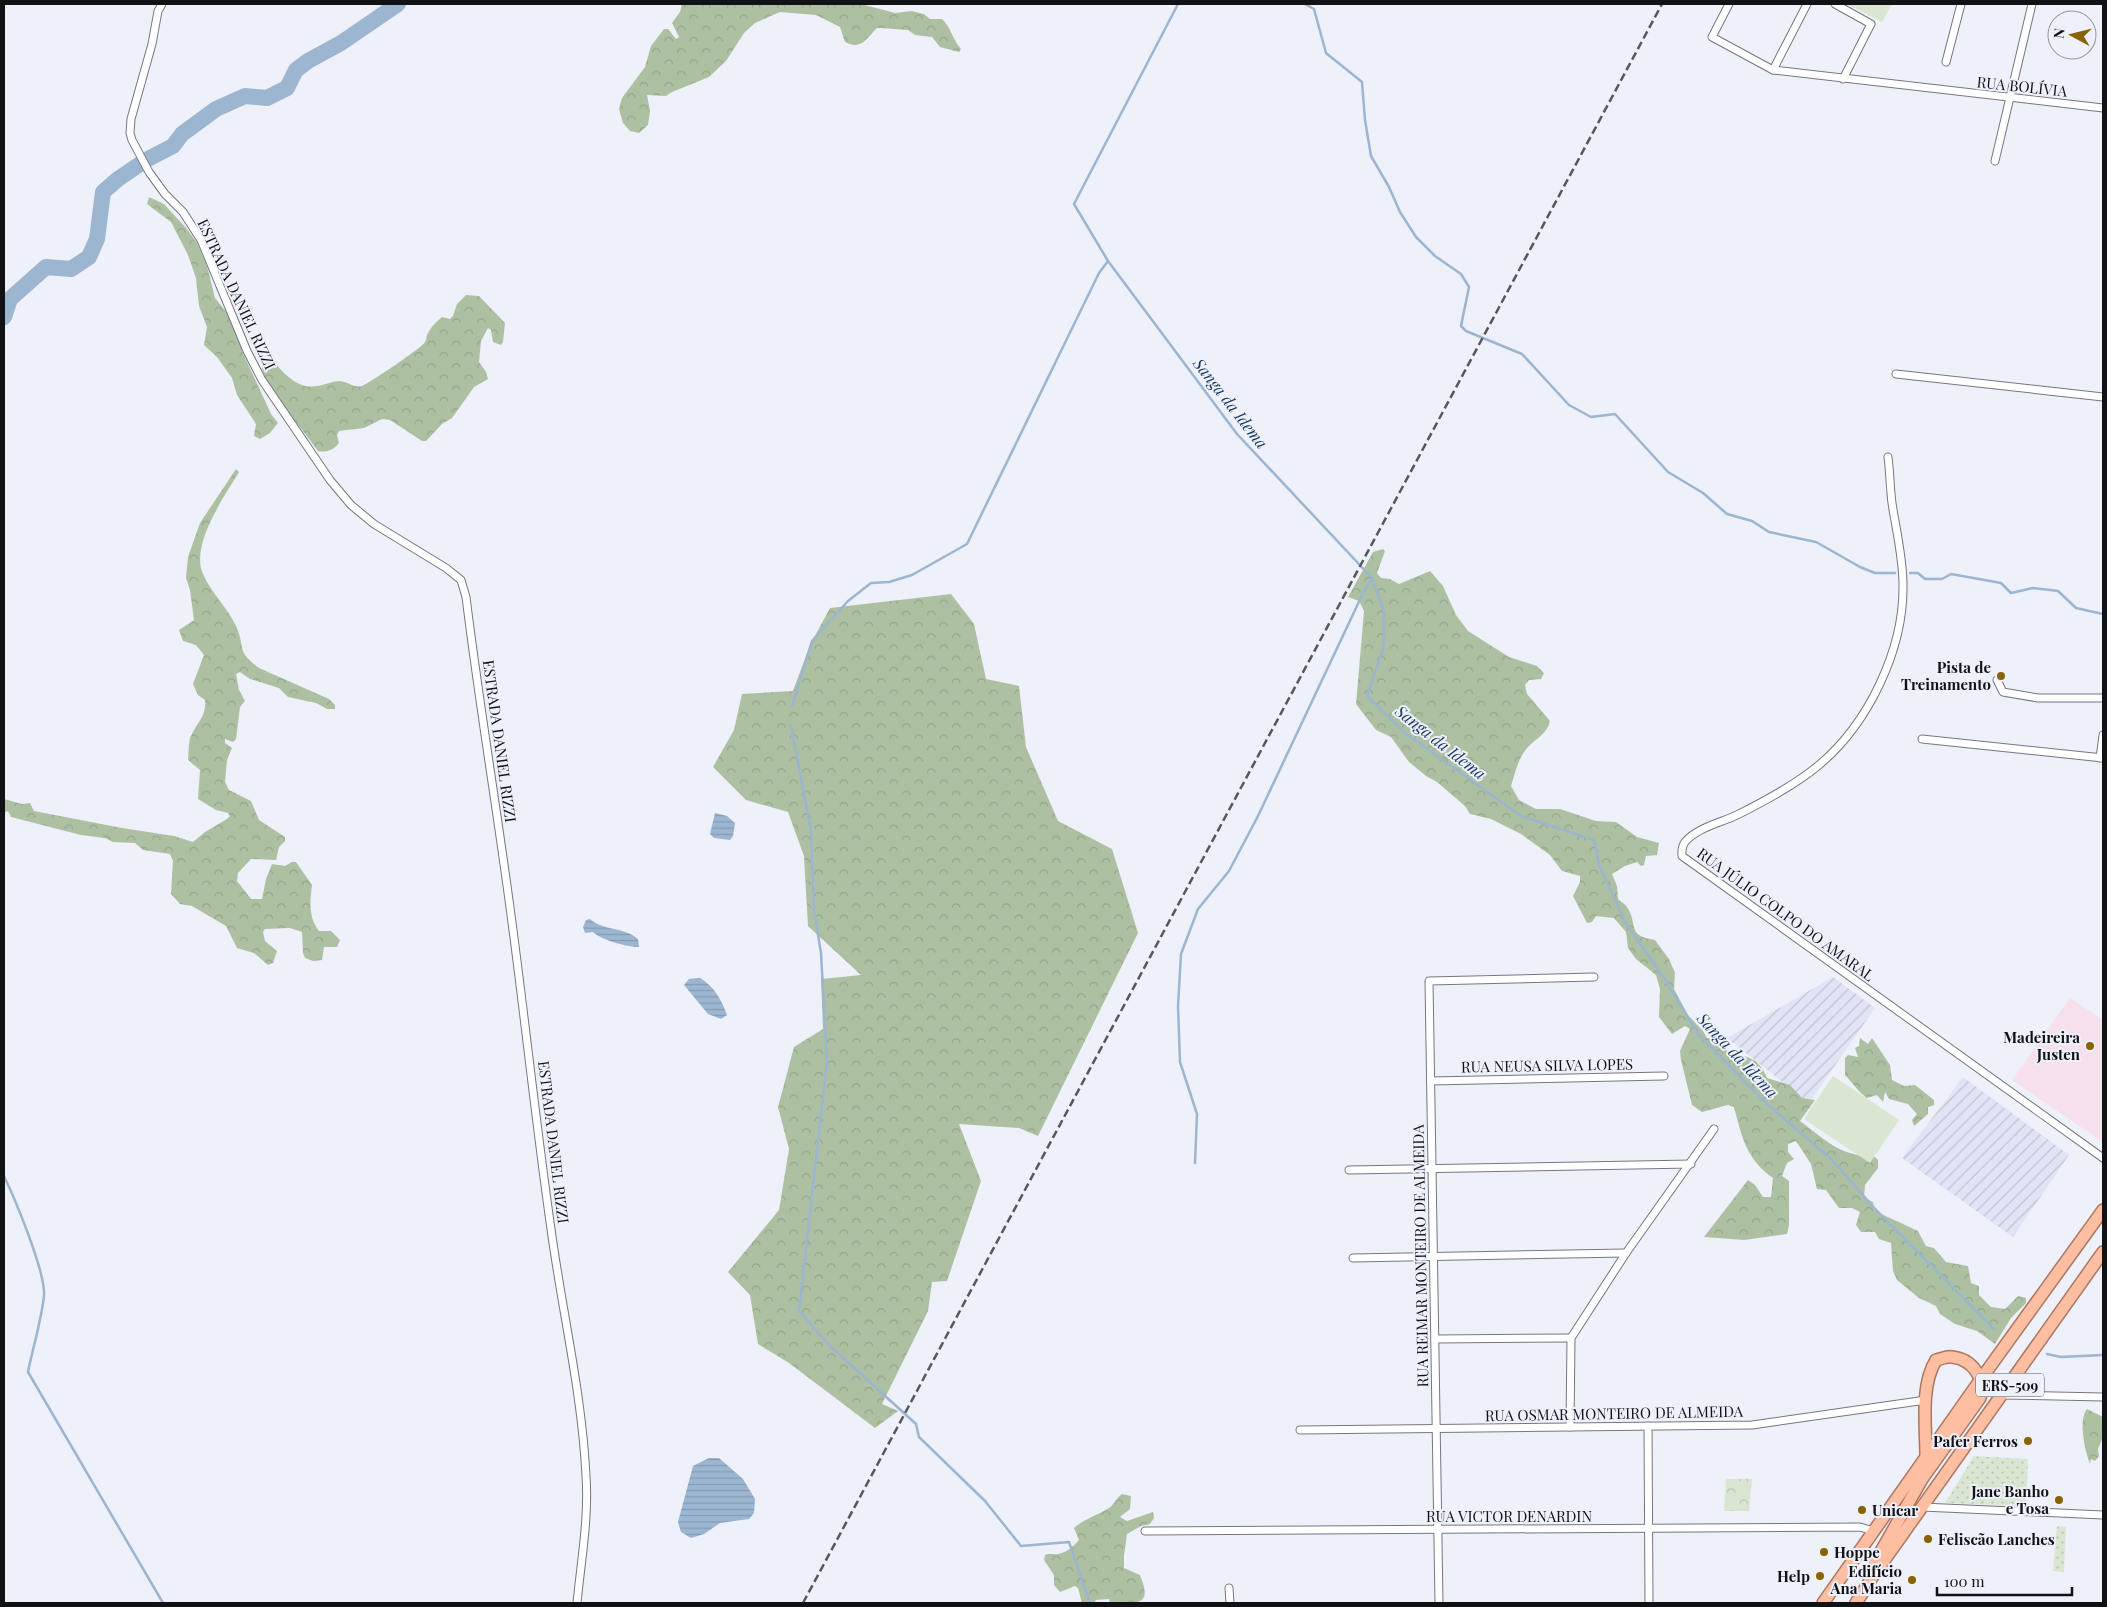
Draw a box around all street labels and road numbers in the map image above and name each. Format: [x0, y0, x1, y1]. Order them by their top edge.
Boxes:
street label: RUA BOLÍVIA [1976, 71, 2069, 101]
street label: ESTRADA DANIEL RIZZI [193, 215, 281, 373]
street label: ESTRADA DANIEL RIZZI [479, 658, 521, 824]
street label: RUA JÚLIO COLPO DO AMARAL [1693, 843, 1879, 985]
street label: RUA NEUSA SILVA LOPES [1461, 1053, 1633, 1077]
street label: ESTRADA DANIEL RIZZI [534, 1059, 574, 1225]
street label: RUA REIMAR MONTEIRO DE ALMEIDA [1408, 1124, 1432, 1388]
road number: ERS-509 [1976, 1374, 2044, 1396]
street label: RUA OSMAR MONTEIRO DE ALMEIDA [1485, 1401, 1744, 1425]
street label: RUA VICTOR DENARDIN [1426, 1506, 1592, 1526]

